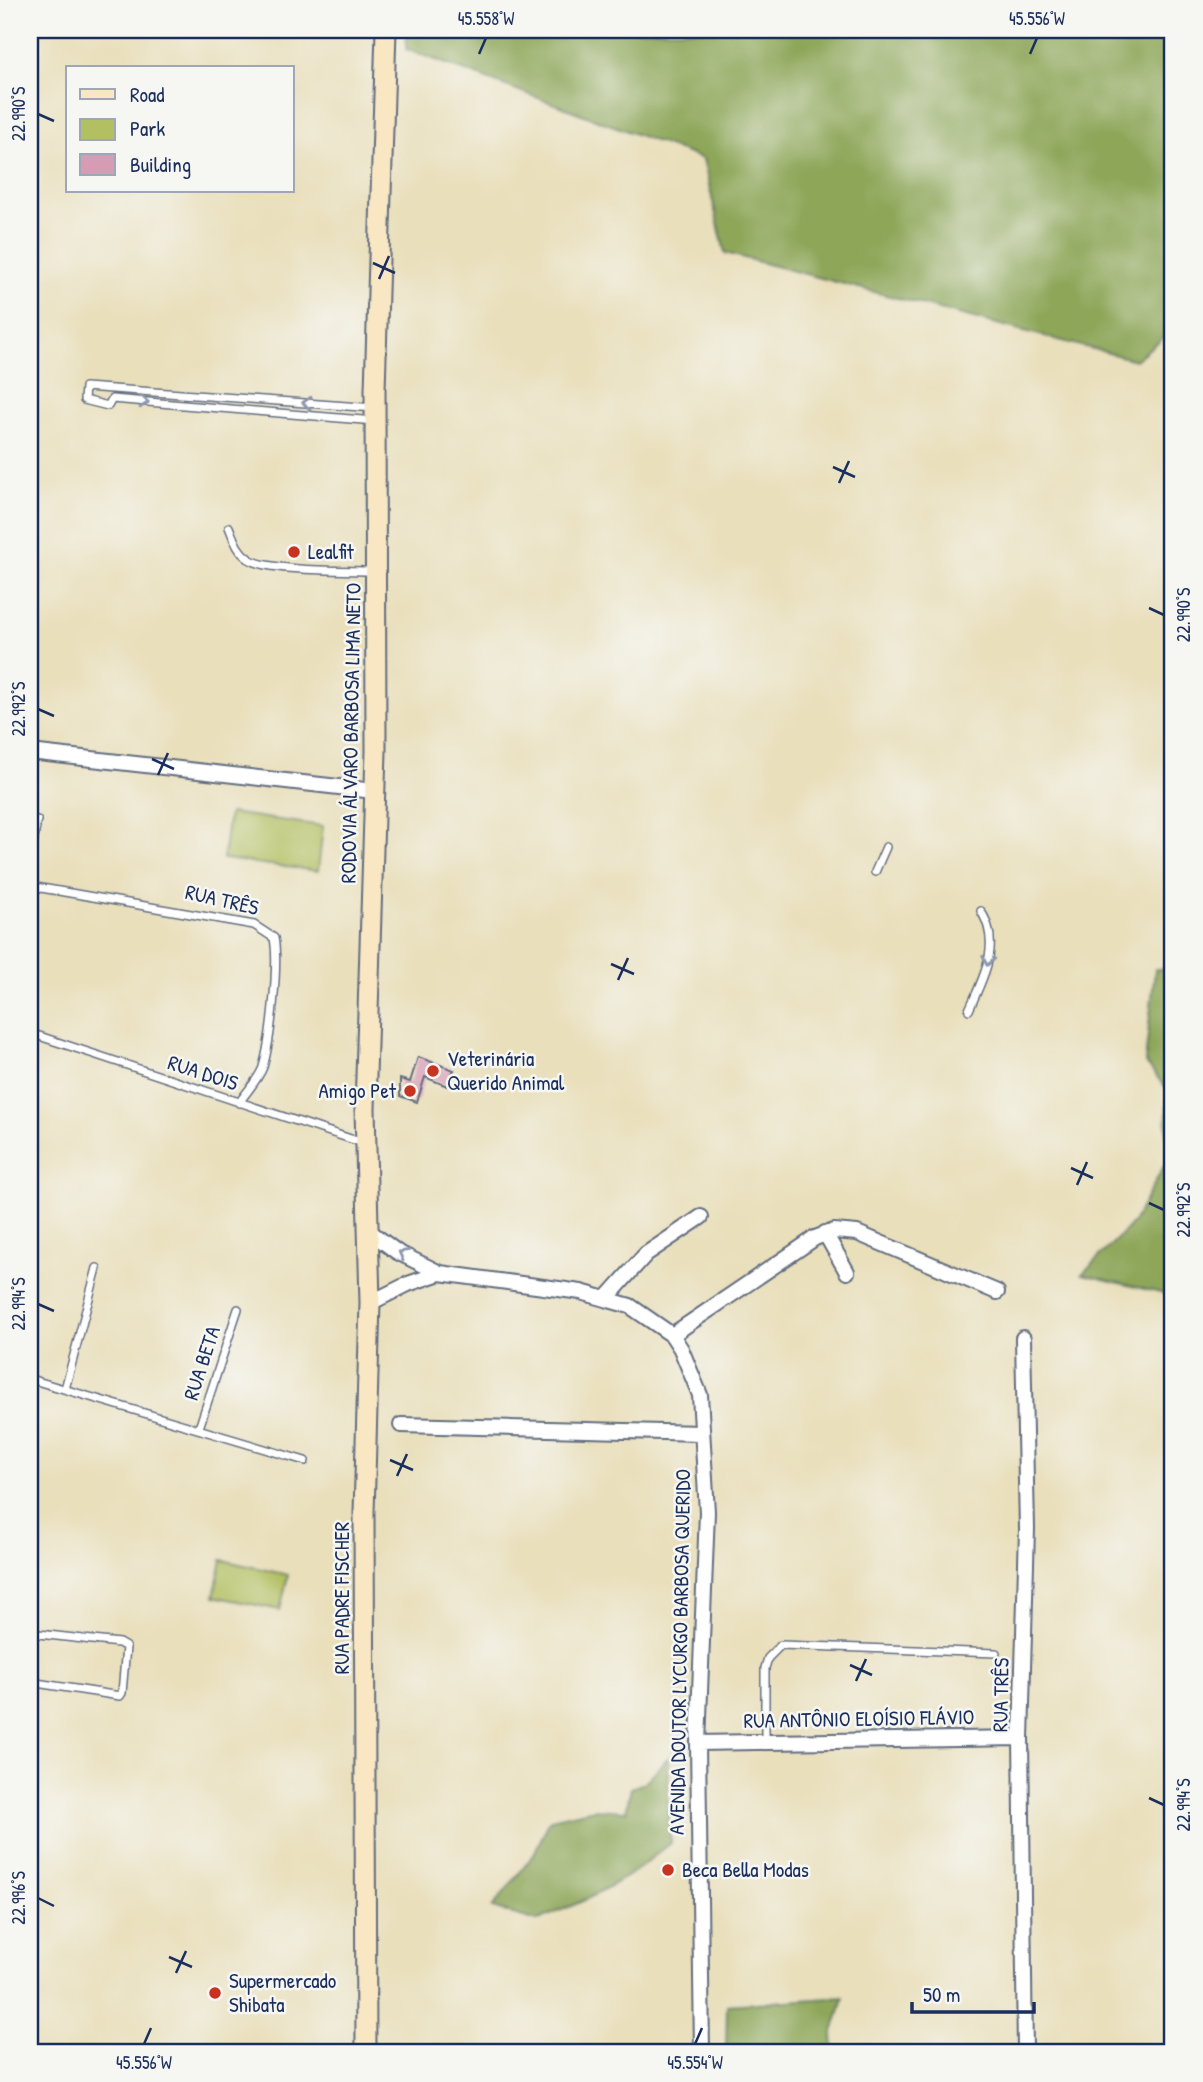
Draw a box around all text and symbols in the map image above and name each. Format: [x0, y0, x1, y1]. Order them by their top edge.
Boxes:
text: 45.558°W [458, 6, 514, 31]
text: 45.556°W [1009, 6, 1065, 31]
legend [66, 66, 294, 192]
text: Road [130, 80, 164, 109]
text: 22.990°S [6, 87, 31, 141]
text: Park [130, 114, 165, 143]
text: Building [130, 150, 191, 179]
one-way arrow [138, 394, 149, 409]
one-way arrow [302, 396, 313, 411]
place label: Lealfit [308, 537, 354, 566]
marker: Lealfit [286, 544, 302, 560]
street label: RODOVIA ÁLVARO BARBOSA LIMA NETO [333, 582, 368, 884]
text: 22.990°S [1171, 588, 1196, 642]
text: 22.992°S [6, 682, 31, 736]
street label: RUA TRÊS [183, 877, 262, 922]
one-way arrow [981, 955, 996, 967]
place label: Veterinária Querido Animal [447, 1044, 565, 1097]
street label: RUA DOIS [164, 1048, 242, 1098]
marker: Veterinária Querido Animal [425, 1063, 441, 1079]
place label: Amigo Pet [318, 1076, 397, 1105]
marker: Amigo Pet [402, 1083, 418, 1099]
text: 22.992°S [1171, 1183, 1196, 1237]
one-way arrow [397, 1249, 410, 1263]
text: 22.994°S [6, 1277, 31, 1331]
street label: RUA BETA [176, 1322, 227, 1404]
street label: AVENIDA DOUTOR LYCURGO BARBOSA QUERIDO [662, 1469, 697, 1835]
street label: RUA PADRE FISCHER [327, 1522, 356, 1674]
street label: RUA TRÊS [985, 1657, 1016, 1732]
street label: RUA ANTÔNIO ELOÍSIO FLÁVIO [743, 1702, 975, 1735]
text: 22.994°S [1171, 1778, 1196, 1832]
place label: Beca Bella Modas [682, 1855, 809, 1884]
marker: Beca Bella Modas [660, 1862, 676, 1878]
text: 22.996°S [6, 1871, 31, 1925]
place label: Supermercado Shibata [229, 1966, 336, 2019]
scale bar [912, 1970, 1035, 2014]
text: 50 m [923, 1980, 960, 2009]
marker: Supermercado Shibata [207, 1985, 223, 2001]
text: 45.556°W [116, 2050, 172, 2075]
text: 45.554°W [667, 2050, 723, 2075]

